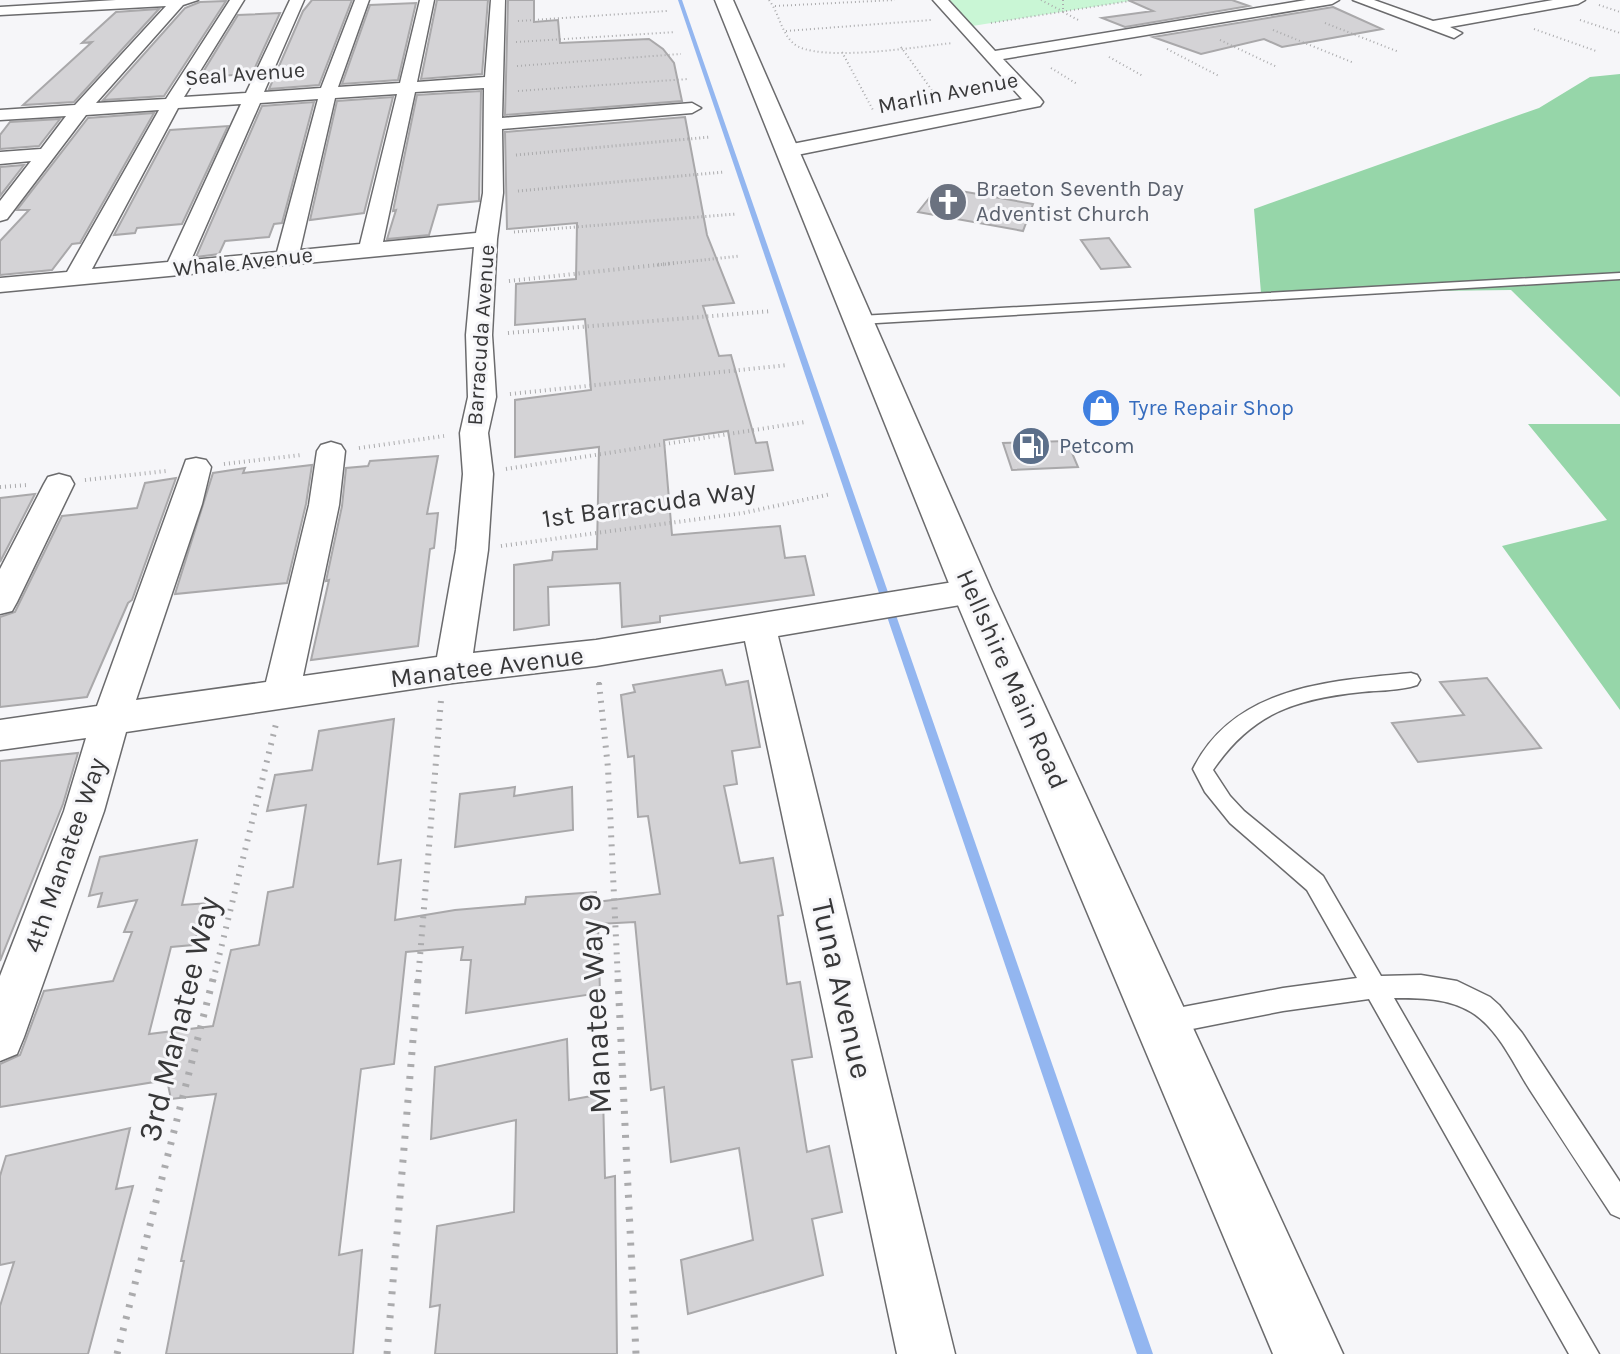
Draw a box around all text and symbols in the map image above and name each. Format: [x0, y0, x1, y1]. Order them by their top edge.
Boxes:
street label: Seal Avenue [184, 57, 306, 91]
street label: Marlin Avenue [876, 67, 1020, 119]
place label: Braeton Seventh Day Adventist Church [976, 176, 1184, 227]
church icon: Braeton Seventh Day Adventist Church [927, 181, 969, 223]
street label: Whale Avenue [172, 242, 314, 282]
street label: Barracuda Avenue [462, 244, 500, 426]
shop icon: Tyre Repair Shop [1080, 387, 1122, 429]
place label: Tyre Repair Shop [1129, 395, 1294, 421]
fuel station icon: Petcom [1010, 425, 1052, 467]
place label: Petcom [1059, 433, 1135, 459]
street label: 1st Barracuda Way [540, 474, 758, 534]
street label: Hellshire Main Road [950, 564, 1074, 794]
street label: Manatee Avenue [389, 640, 585, 694]
street label: 4th Manatee Way [17, 754, 113, 956]
street label: 3rd Manatee Way [131, 893, 227, 1145]
street label: Manatee Way 9 [571, 893, 619, 1115]
street label: Tuna Avenue [803, 896, 881, 1082]

